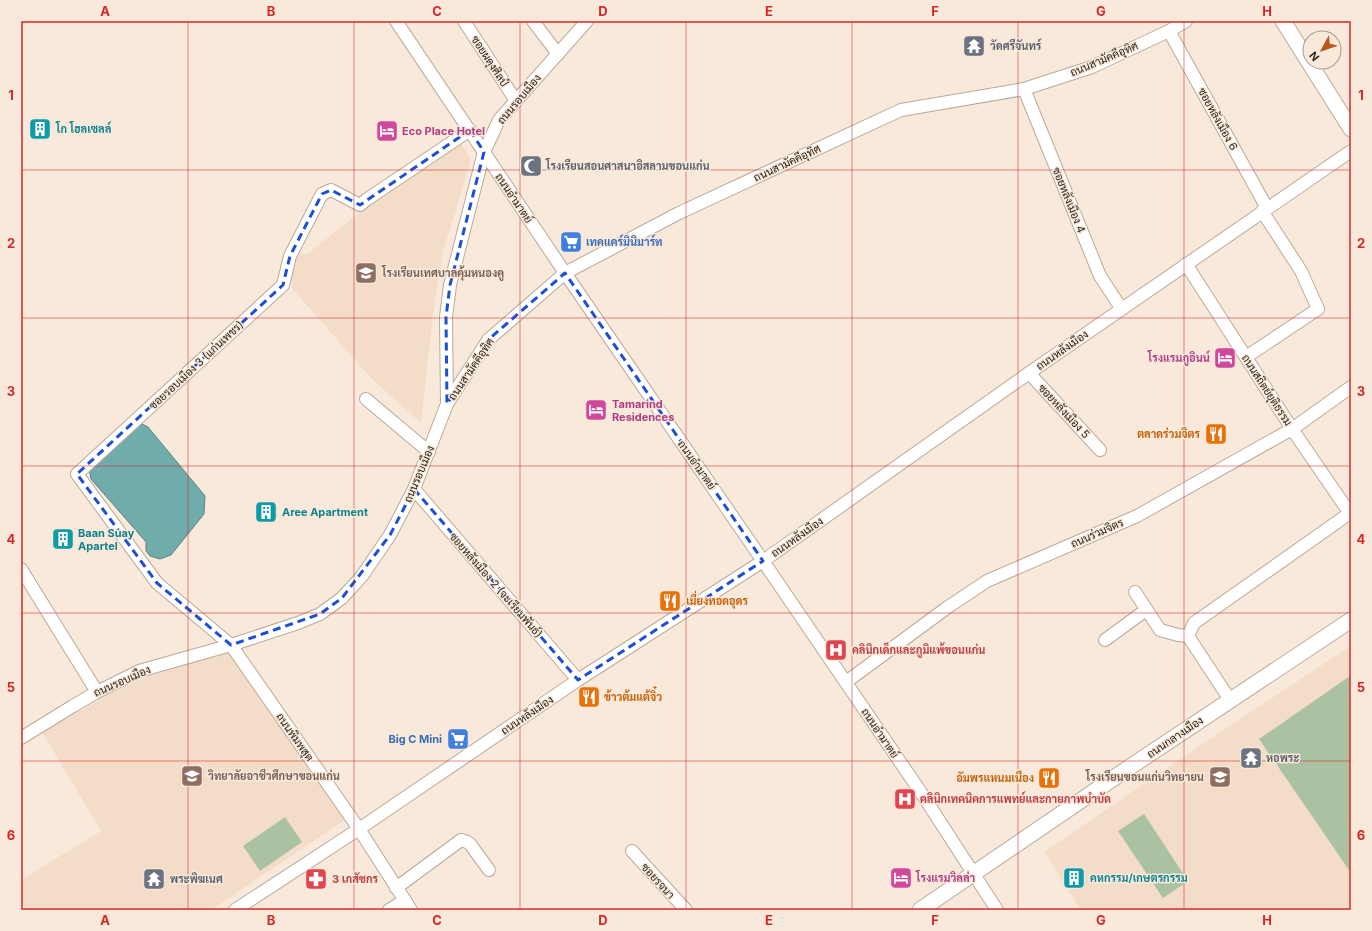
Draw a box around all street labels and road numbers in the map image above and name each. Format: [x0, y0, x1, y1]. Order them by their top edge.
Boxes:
street label: ซอยผดุงศิลป์ [467, 33, 512, 90]
street label: ถนนสามัคคีอุทิศ [1068, 37, 1141, 81]
street label: ถนนรอบเมือง [494, 71, 544, 127]
street label: ซอยหลังเมือง 6 [1195, 85, 1241, 153]
street label: ถนนสามัคคีอุทิศ [751, 140, 824, 186]
street label: ซอยหลังเมือง 4 [1049, 165, 1089, 235]
street label: ถนนอำมาตย์ [492, 170, 537, 226]
street label: ซอยรอบเมือง 3 (แก่นเพชร) [146, 318, 246, 412]
street label: ถนนหลังเมือง [1033, 327, 1091, 373]
street label: ถนนสามัคคีอุทิศ [444, 334, 499, 404]
street label: ถนนสถิตย์ยุติธรรม [1237, 351, 1296, 429]
street label: ซอยหลังเมือง 5 [1035, 381, 1093, 441]
street label: ถนนอำมาตย์ [675, 437, 720, 492]
street label: ถนนรอบเมือง [401, 443, 437, 505]
street label: ถนนหลังเมือง [768, 514, 826, 560]
street label: ถนนร่วมจิตร [1068, 515, 1126, 551]
street label: ซอยหลังเมือง 2 (จะเรียมพันธ์) [446, 529, 546, 641]
street label: ถนนรอบเมือง [91, 662, 153, 700]
street label: ถนนหลังเมือง [498, 692, 556, 738]
street label: ถนนอำมาตย์ [858, 705, 903, 761]
street label: ถนนพิมพสุต [272, 710, 317, 765]
street label: ถนนกลางเมือง [1144, 713, 1206, 761]
street label: ซอยรจนา [638, 860, 678, 902]

